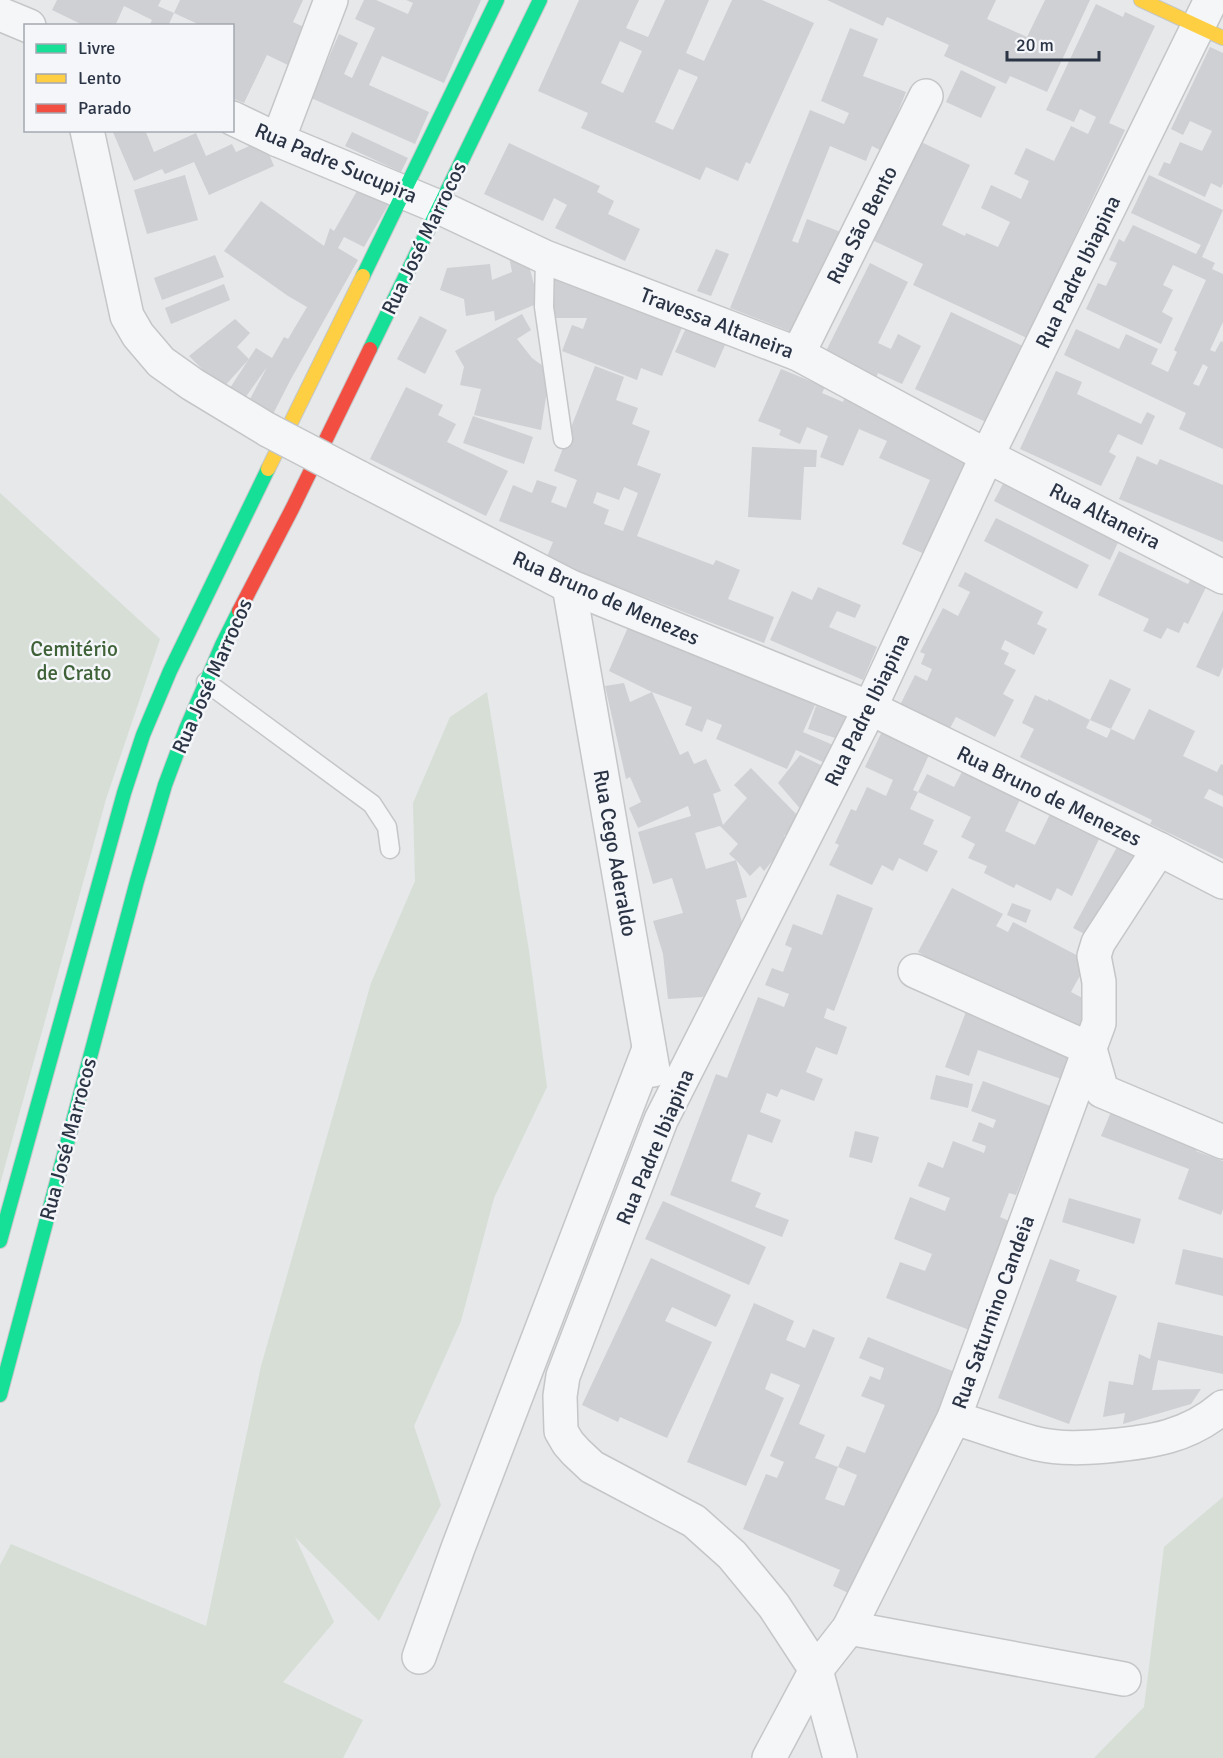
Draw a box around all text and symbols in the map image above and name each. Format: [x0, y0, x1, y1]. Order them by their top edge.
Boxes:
legend [24, 24, 234, 132]
scale bar [1007, 24, 1098, 62]
text: 20 m [1016, 34, 1054, 56]
text: Livre [78, 37, 115, 59]
text: Lento [78, 67, 121, 89]
text: Parado [78, 97, 131, 119]
street label: Rua Padre Sucupira [251, 117, 421, 209]
street label: Rua José Marrocos [376, 157, 472, 319]
street label: Rua São Bento [821, 161, 903, 289]
street label: Rua Padre Ibiapina [1030, 191, 1126, 353]
street label: Travessa Altaneira [636, 282, 798, 364]
street label: Rua Altaneira [1045, 477, 1165, 555]
street label: Rua Bruno de Menezes [508, 545, 704, 651]
street label: Rua José Marrocos [166, 594, 258, 758]
street label: Rua Padre Ibiapina [819, 629, 915, 791]
park label: Cemitério de Crato [30, 636, 118, 686]
street label: Rua Bruno de Menezes [953, 740, 1145, 852]
street label: Rua Cego Aderaldo [588, 767, 642, 939]
street label: Rua José Marrocos [34, 1055, 102, 1223]
street label: Rua Padre Ibiapina [610, 1065, 700, 1229]
street label: Rua Saturnino Candeia [946, 1212, 1040, 1412]

